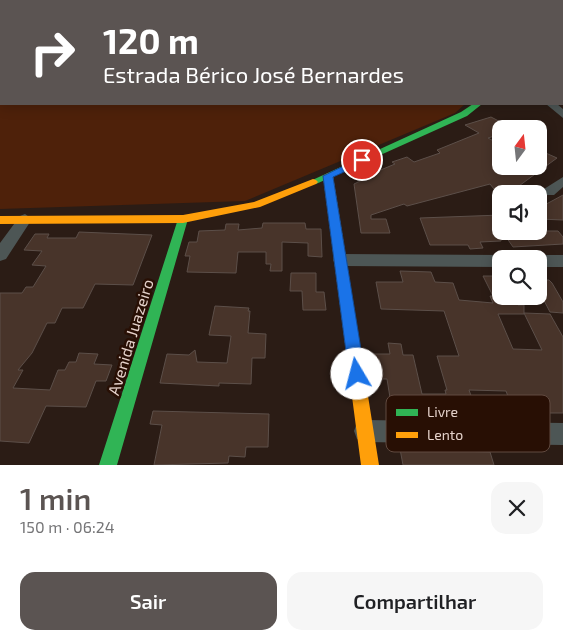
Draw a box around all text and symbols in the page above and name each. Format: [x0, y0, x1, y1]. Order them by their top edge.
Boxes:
text: 120 m [103, 19, 199, 61]
icon: right [20, 20, 85, 85]
text: Estrada Bérico José Bernardes [103, 61, 404, 87]
north arrow [492, 120, 548, 175]
map controls [492, 120, 547, 305]
pin [341, 139, 383, 181]
icon: arrive [348, 146, 376, 174]
button: sound [492, 185, 547, 240]
button: search [492, 250, 547, 305]
street label: Avenida Juazeiro [103, 277, 157, 397]
position arrow [330, 347, 382, 399]
legend [386, 395, 550, 452]
text: Livre [427, 403, 458, 420]
text: Lento [427, 426, 463, 443]
text: 1 min [20, 480, 91, 516]
button: close [491, 482, 543, 534]
text: 150 m · 06:24 [20, 517, 115, 536]
button: Sair [20, 572, 277, 630]
button: Compartilhar [287, 572, 543, 630]

